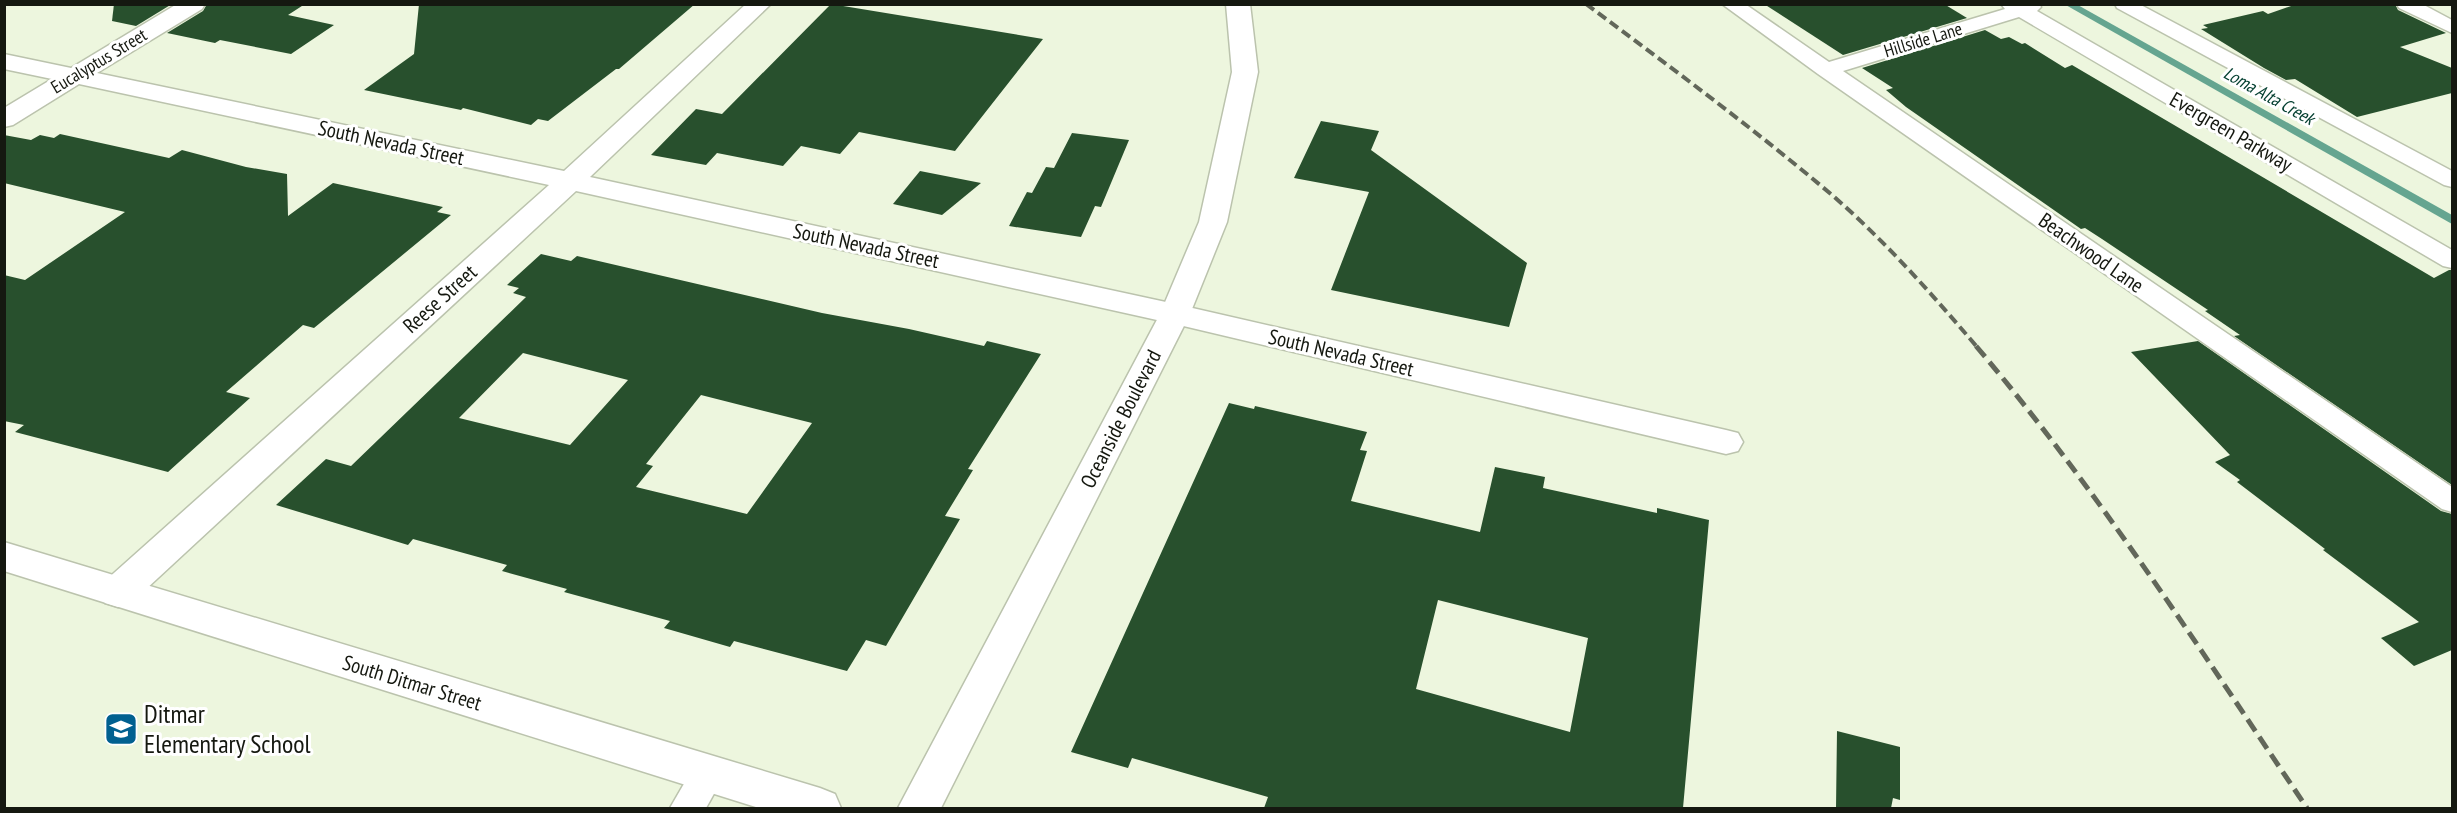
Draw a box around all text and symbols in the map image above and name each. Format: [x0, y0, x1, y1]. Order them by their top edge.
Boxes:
street label: Hillside Lane [1881, 17, 1965, 62]
street label: Eucalyptus Street [47, 23, 151, 98]
water label: Loma Alta Creek [2220, 61, 2320, 131]
street label: Evergreen Parkway [2165, 86, 2297, 178]
street label: South Nevada Street [316, 114, 467, 171]
street label: Beachwood Lane [2033, 206, 2149, 299]
street label: South Nevada Street [791, 217, 942, 274]
street label: Reese Street [397, 258, 482, 339]
street label: South Nevada Street [1266, 323, 1417, 382]
street label: Oceanside Boulevard [1074, 345, 1167, 492]
street label: South Ditmar Street [339, 649, 485, 717]
place label: Ditmar Elementary School [144, 697, 311, 760]
school or university icon: Ditmar Elementary School [103, 711, 139, 747]

